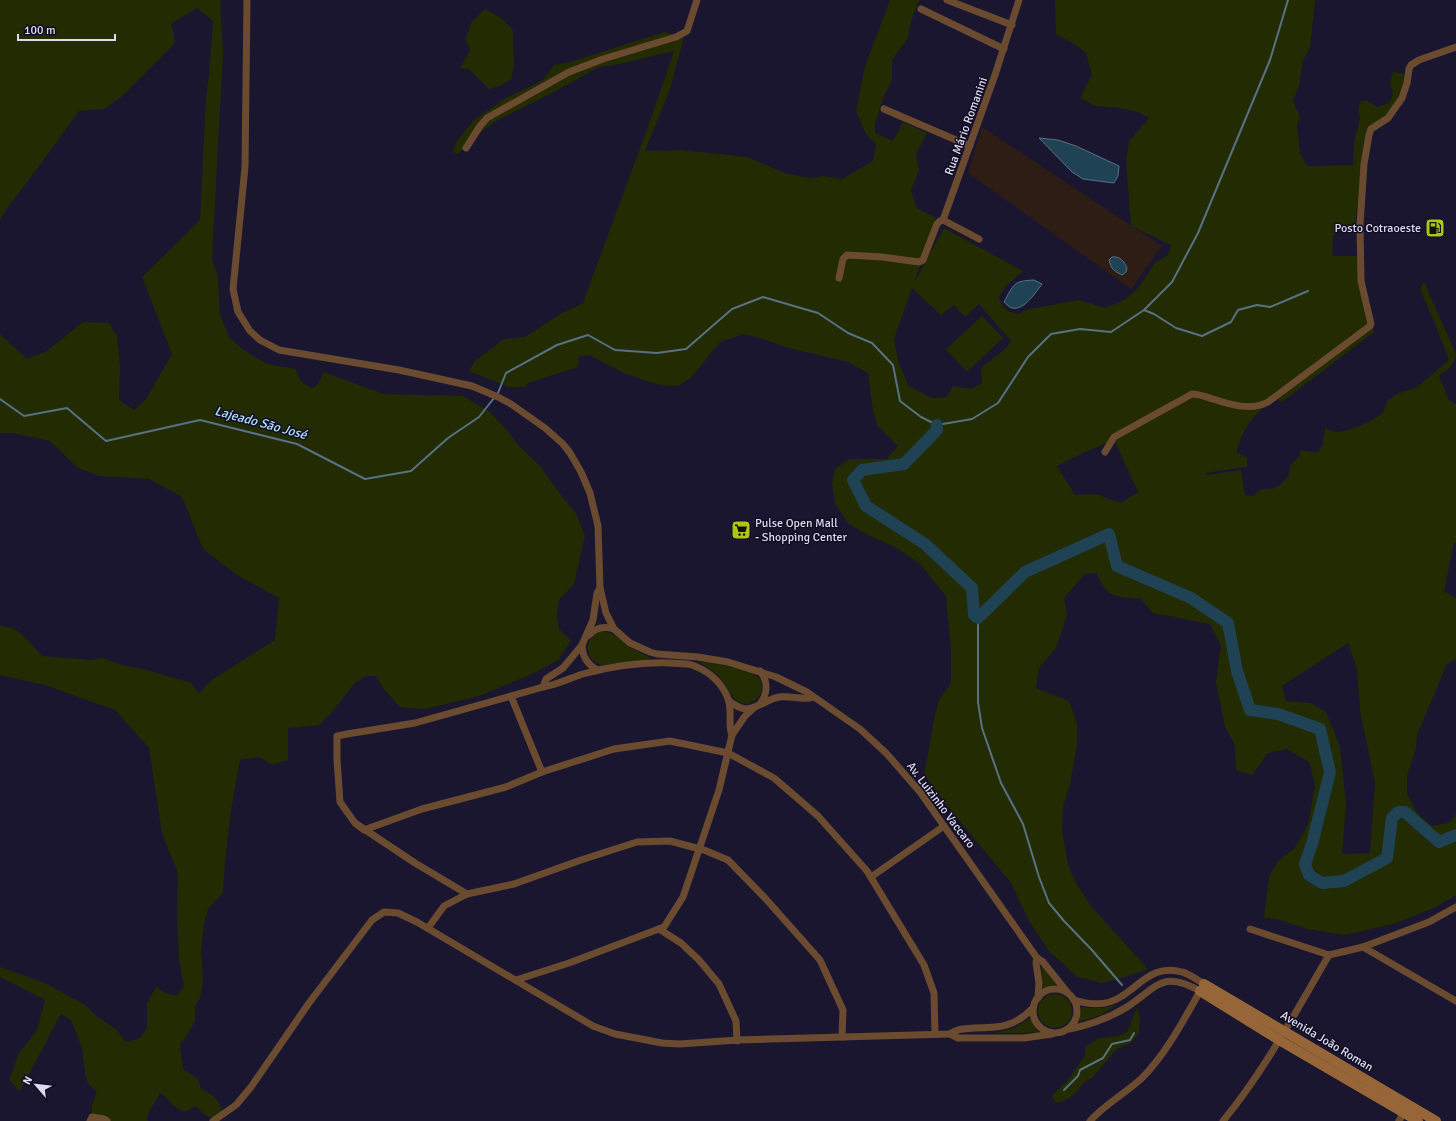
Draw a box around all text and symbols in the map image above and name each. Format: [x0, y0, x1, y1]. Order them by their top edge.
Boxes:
scale bar [18, 16, 115, 42]
text: 100 m [24, 23, 56, 38]
street label: Rua Mário Romanini [942, 75, 991, 177]
fuel station icon: Posto Cotraoeste [1424, 217, 1446, 239]
place label: Posto Cotraoeste [1335, 221, 1421, 236]
water label: Lajeado São José [213, 403, 310, 443]
place label: Pulse Open Mall - Shopping Center [755, 516, 848, 545]
supermarket icon: Pulse Open Mall - Shopping Center [730, 519, 752, 541]
street label: Av. Luizinho Vaccaro [903, 759, 978, 851]
street label: Avenida João Roman [1278, 1008, 1376, 1075]
north arrow [16, 1065, 56, 1105]
text: N [20, 1074, 35, 1087]

